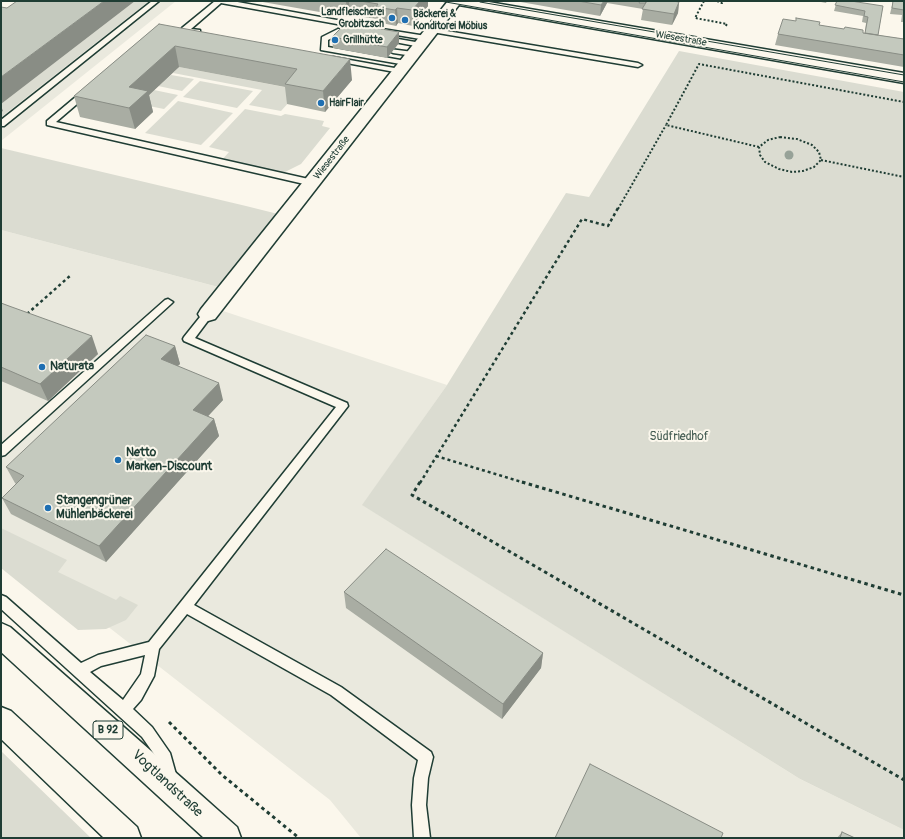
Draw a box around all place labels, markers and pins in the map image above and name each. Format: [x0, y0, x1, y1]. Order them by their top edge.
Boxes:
place label: Landfleischerei Grobitzsch [321, 6, 384, 30]
place label: Bäckerei & Konditorei Möbius [413, 8, 487, 32]
marker: Landfleischerei Grobitzsch [387, 13, 397, 23]
marker: Bäckerei & Konditorei Möbius [400, 15, 410, 25]
place label: Grillhütte [343, 34, 383, 46]
marker: Grillhütte [330, 35, 340, 45]
place label: HairFlair [329, 97, 364, 109]
marker: HairFlair [316, 98, 326, 108]
place label: Naturata [50, 360, 94, 374]
marker: Naturata [37, 362, 47, 372]
place label: Netto Marken-Discount [126, 446, 212, 474]
marker: Netto Marken-Discount [113, 455, 123, 465]
place label: Stangengrüner Mühlenbäckerei [56, 494, 133, 522]
marker: Stangengrüner Mühlenbäckerei [43, 503, 53, 513]

